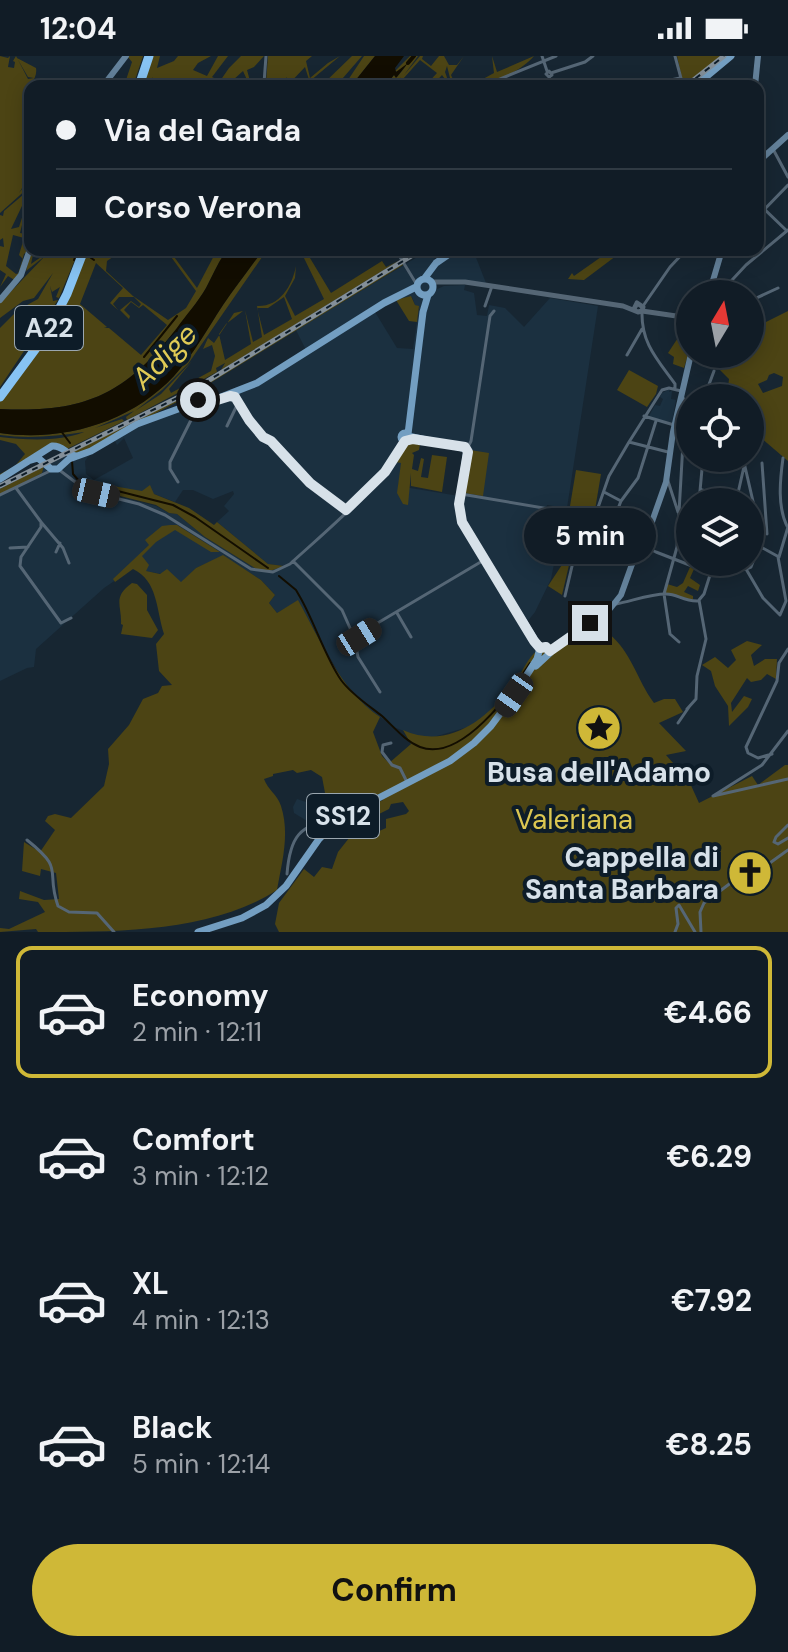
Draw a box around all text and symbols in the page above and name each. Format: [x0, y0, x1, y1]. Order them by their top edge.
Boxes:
text: 12:04 [40, 9, 116, 48]
text: Via del Garda [104, 111, 301, 150]
text: Corso Verona [104, 188, 302, 227]
north arrow [676, 280, 764, 368]
map controls [676, 280, 764, 576]
road number: A22 [15, 306, 83, 350]
water label: Adige [122, 314, 206, 398]
route start [180, 382, 216, 418]
button: locate [676, 384, 764, 472]
car [70, 476, 122, 510]
button: layers [676, 488, 764, 576]
callout: 5 min [524, 507, 656, 563]
text: 5 min [555, 519, 625, 553]
route end [572, 605, 608, 641]
car [332, 614, 386, 660]
car [490, 668, 538, 722]
place icon: Busa dell'Adamo [575, 704, 623, 752]
place label: Busa dell'Adamo [487, 754, 711, 791]
road number: SS12 [307, 794, 379, 838]
park label: Valeriana [515, 801, 633, 838]
place label: Cappella di Santa Barbara [525, 839, 719, 908]
church icon: Cappella di Santa Barbara [726, 849, 774, 897]
icon: car [36, 976, 108, 1048]
text: Economy [132, 976, 269, 1015]
text: €4.66 [664, 993, 752, 1032]
text: 2 min · 12:11 [132, 1015, 262, 1049]
icon: car [36, 1120, 108, 1192]
text: Comfort [132, 1120, 255, 1159]
text: €6.29 [666, 1137, 752, 1176]
text: 3 min · 12:12 [132, 1159, 269, 1193]
icon: car [36, 1264, 108, 1336]
text: XL [132, 1264, 169, 1303]
text: €7.92 [671, 1281, 752, 1320]
text: 4 min · 12:13 [132, 1303, 270, 1337]
icon: car [36, 1408, 108, 1480]
text: Black [132, 1408, 212, 1447]
text: €8.25 [666, 1425, 752, 1464]
text: 5 min · 12:14 [132, 1447, 270, 1481]
button: Confirm [32, 1544, 756, 1636]

